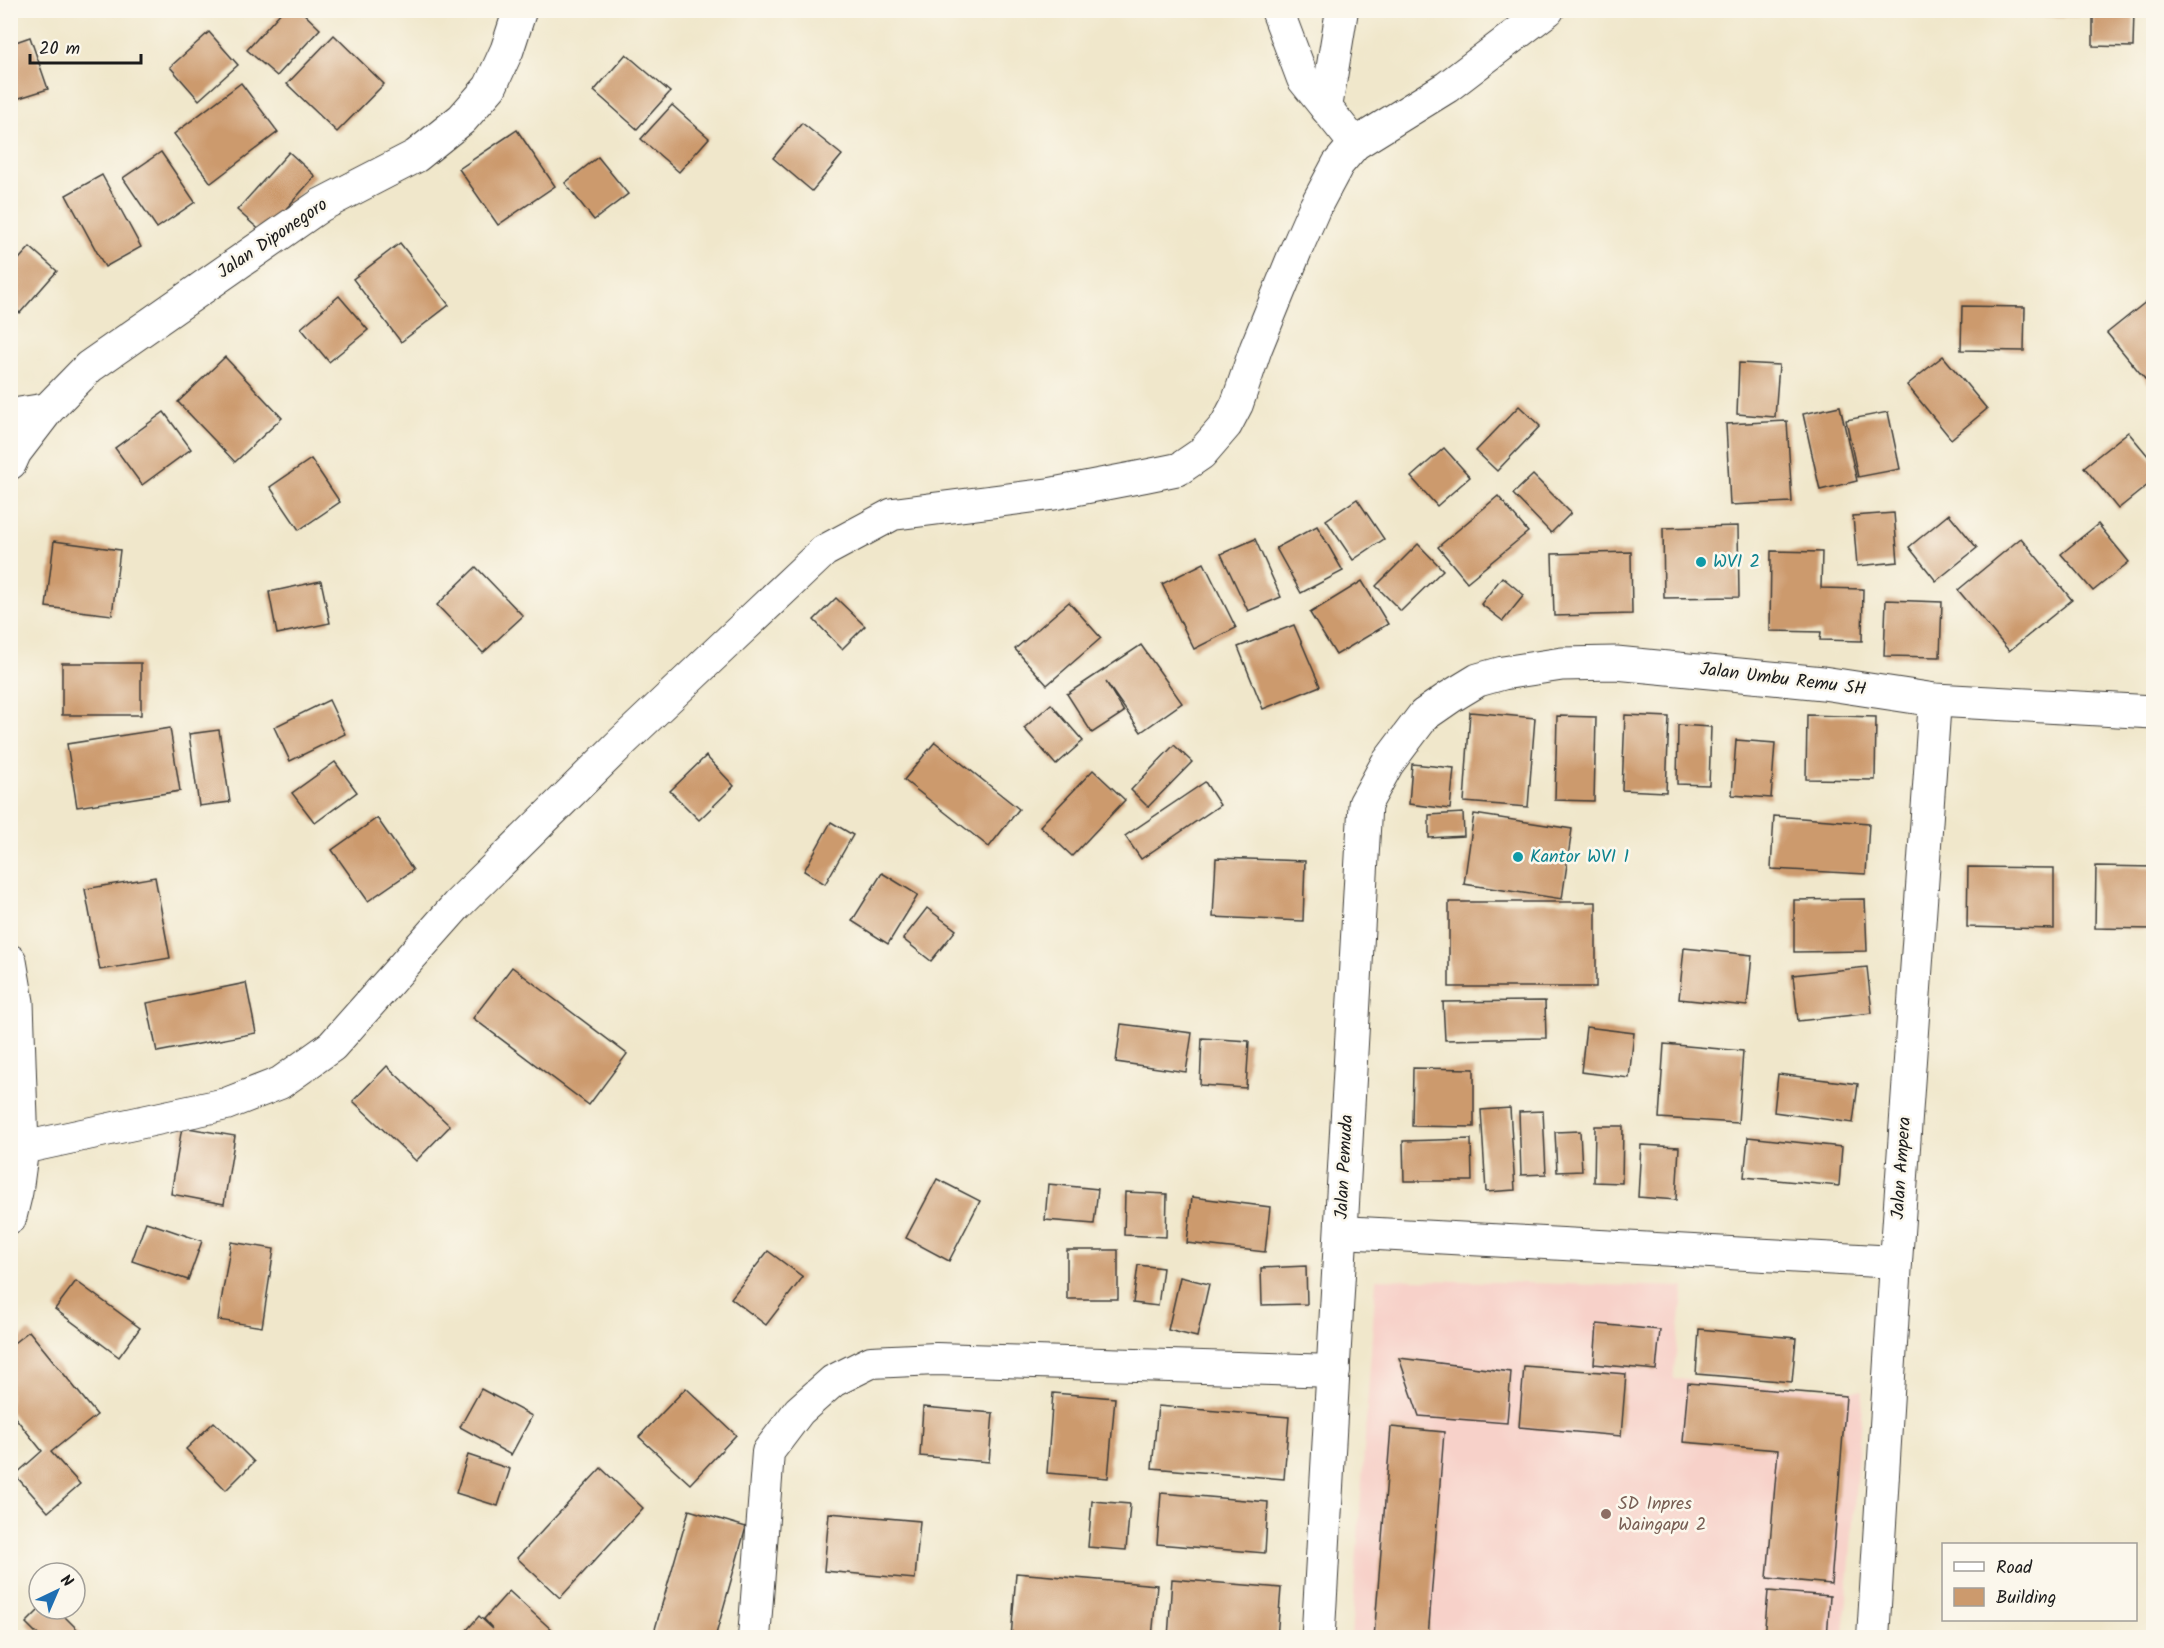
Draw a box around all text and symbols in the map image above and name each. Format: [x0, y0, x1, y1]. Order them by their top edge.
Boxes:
scale bar [30, 27, 141, 65]
text: 20 m [39, 35, 80, 64]
street label: Jalan Diponegoro [212, 191, 334, 287]
place label: WVI 2 [1713, 548, 1760, 577]
marker: WVI 2 [1694, 555, 1708, 569]
street label: Jalan Umbu Remu SH [1698, 655, 1868, 705]
place label: Kantor WVI 1 [1530, 843, 1629, 872]
marker: Kantor WVI 1 [1511, 850, 1525, 864]
street label: Jalan Pemuda [1328, 1114, 1362, 1220]
street label: Jalan Ampera [1884, 1116, 1920, 1220]
place label: SD Inpres Waingapu 2 [1618, 1490, 1706, 1540]
marker: SD Inpres Waingapu 2 [1599, 1507, 1613, 1521]
legend [1942, 1543, 2137, 1621]
text: Road [1996, 1554, 2033, 1583]
north arrow [27, 1561, 87, 1621]
text: N [54, 1569, 79, 1594]
text: Building [1996, 1584, 2056, 1613]

